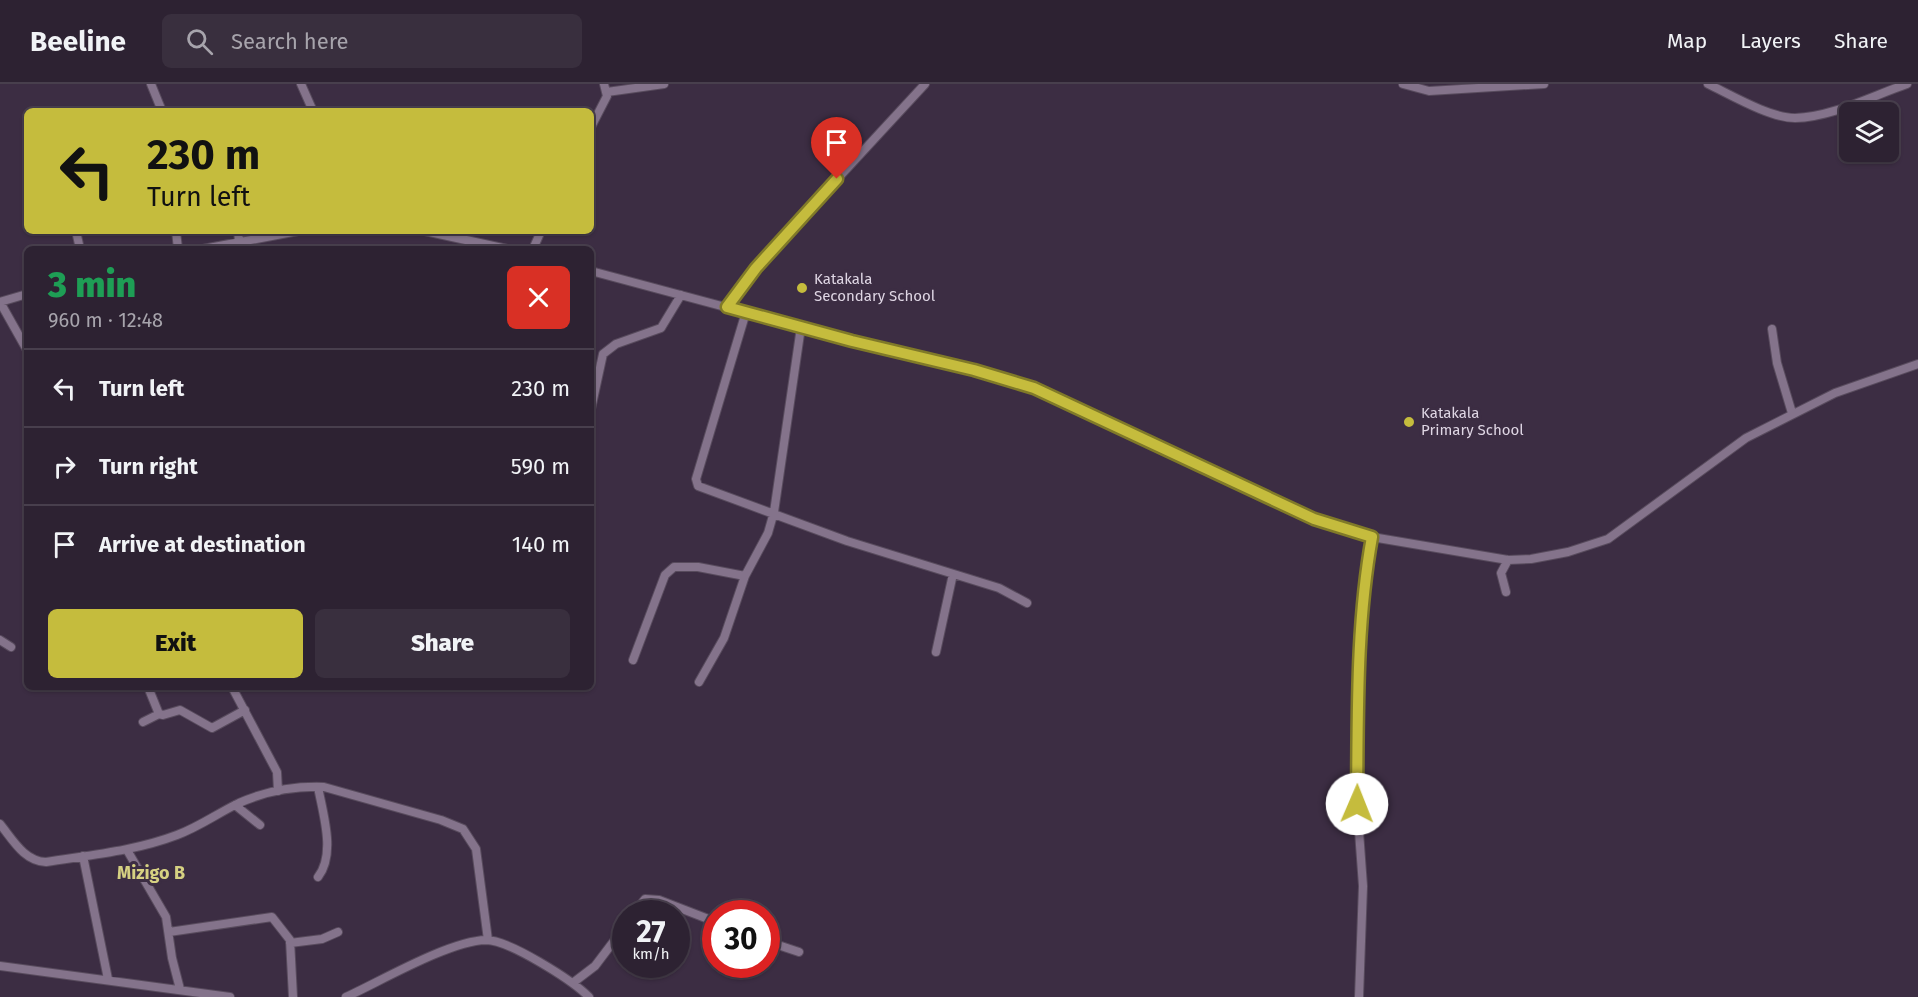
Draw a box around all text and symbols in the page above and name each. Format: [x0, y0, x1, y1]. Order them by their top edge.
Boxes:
search box [162, 14, 582, 68]
text: Beeline [30, 25, 126, 58]
icon: search [183, 25, 216, 58]
text: Search here [231, 28, 349, 55]
text: Map [1667, 28, 1707, 54]
text: Layers [1740, 28, 1801, 54]
text: Share [1834, 28, 1888, 54]
map controls [1839, 102, 1899, 162]
button: layers [1839, 102, 1899, 162]
pin [811, 117, 862, 179]
icon: arrive [820, 126, 853, 159]
text: 230 m [147, 130, 260, 180]
icon: left [48, 132, 126, 210]
text: Turn left [147, 181, 250, 213]
text: 3 min [48, 263, 136, 307]
button: close [507, 266, 570, 329]
place label: Katakala Secondary School [814, 270, 936, 305]
marker: Katakala Secondary School [795, 281, 809, 295]
text: 960 m · 12:48 [48, 308, 163, 332]
icon: left [48, 372, 81, 405]
text: Turn left [99, 375, 184, 402]
text: 230 m [511, 375, 570, 402]
place label: Katakala Primary School [1421, 404, 1524, 439]
marker: Katakala Primary School [1402, 415, 1416, 429]
icon: right [48, 450, 81, 483]
text: Turn right [99, 453, 198, 480]
text: 590 m [511, 453, 570, 480]
icon: arrive [48, 528, 81, 561]
text: Arrive at destination [99, 531, 306, 558]
text: 140 m [512, 531, 570, 558]
button: Exit [48, 609, 303, 678]
button: Share [315, 609, 570, 678]
position arrow [1325, 772, 1389, 836]
district label: Mizigo B [117, 862, 185, 884]
speed limit sign: 30 [702, 900, 780, 978]
text: 27 [636, 914, 666, 950]
text: km/h [632, 945, 670, 963]

